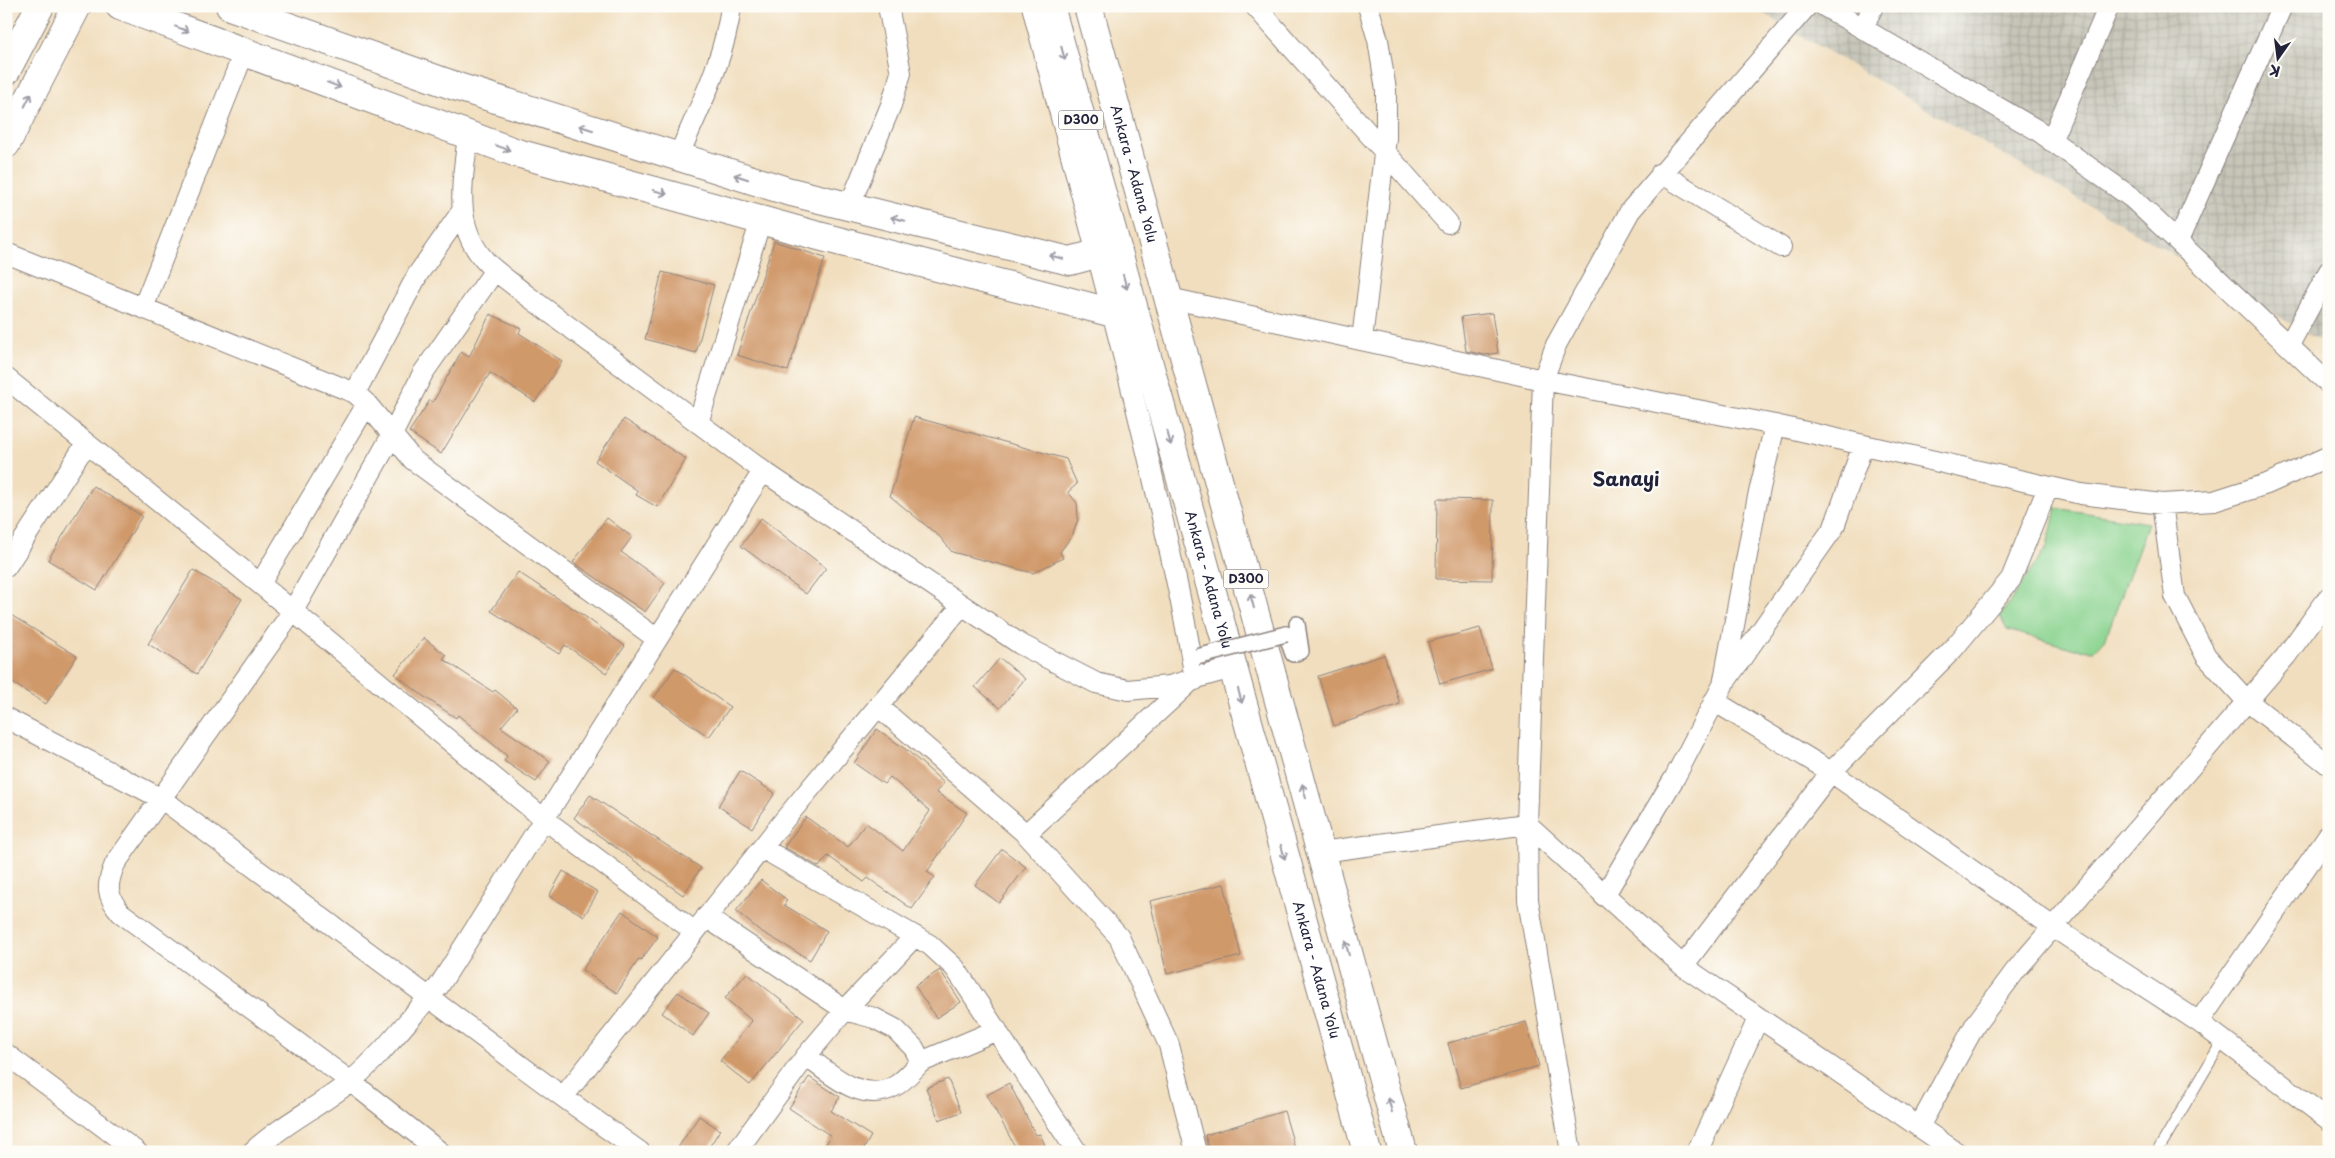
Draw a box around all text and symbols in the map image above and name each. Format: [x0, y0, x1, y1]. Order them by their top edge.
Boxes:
one-way arrow [174, 25, 189, 34]
north arrow [2252, 32, 2302, 82]
one-way arrow [1059, 45, 1068, 61]
text: K [2267, 60, 2282, 83]
one-way arrow [327, 82, 342, 91]
one-way arrow [23, 93, 33, 108]
street label: Ankara - Adana Yolu [1106, 102, 1164, 245]
road number: D300 [1058, 110, 1104, 130]
one-way arrow [579, 122, 595, 132]
one-way arrow [495, 144, 511, 153]
one-way arrow [734, 171, 750, 181]
one-way arrow [651, 188, 667, 197]
one-way arrow [891, 214, 907, 223]
one-way arrow [1049, 252, 1065, 261]
one-way arrow [1121, 273, 1131, 289]
one-way arrow [1164, 430, 1174, 446]
district label: Sanayi [1592, 464, 1660, 492]
street label: Ankara - Adana Yolu [1180, 508, 1238, 651]
road number: D300 [1224, 570, 1268, 588]
one-way arrow [1246, 593, 1256, 609]
one-way arrow [1235, 688, 1245, 704]
one-way arrow [1299, 784, 1308, 800]
one-way arrow [1279, 844, 1289, 860]
street label: Ankara - Adana Yolu [1288, 898, 1346, 1041]
one-way arrow [1342, 941, 1351, 957]
one-way arrow [1385, 1097, 1395, 1113]

